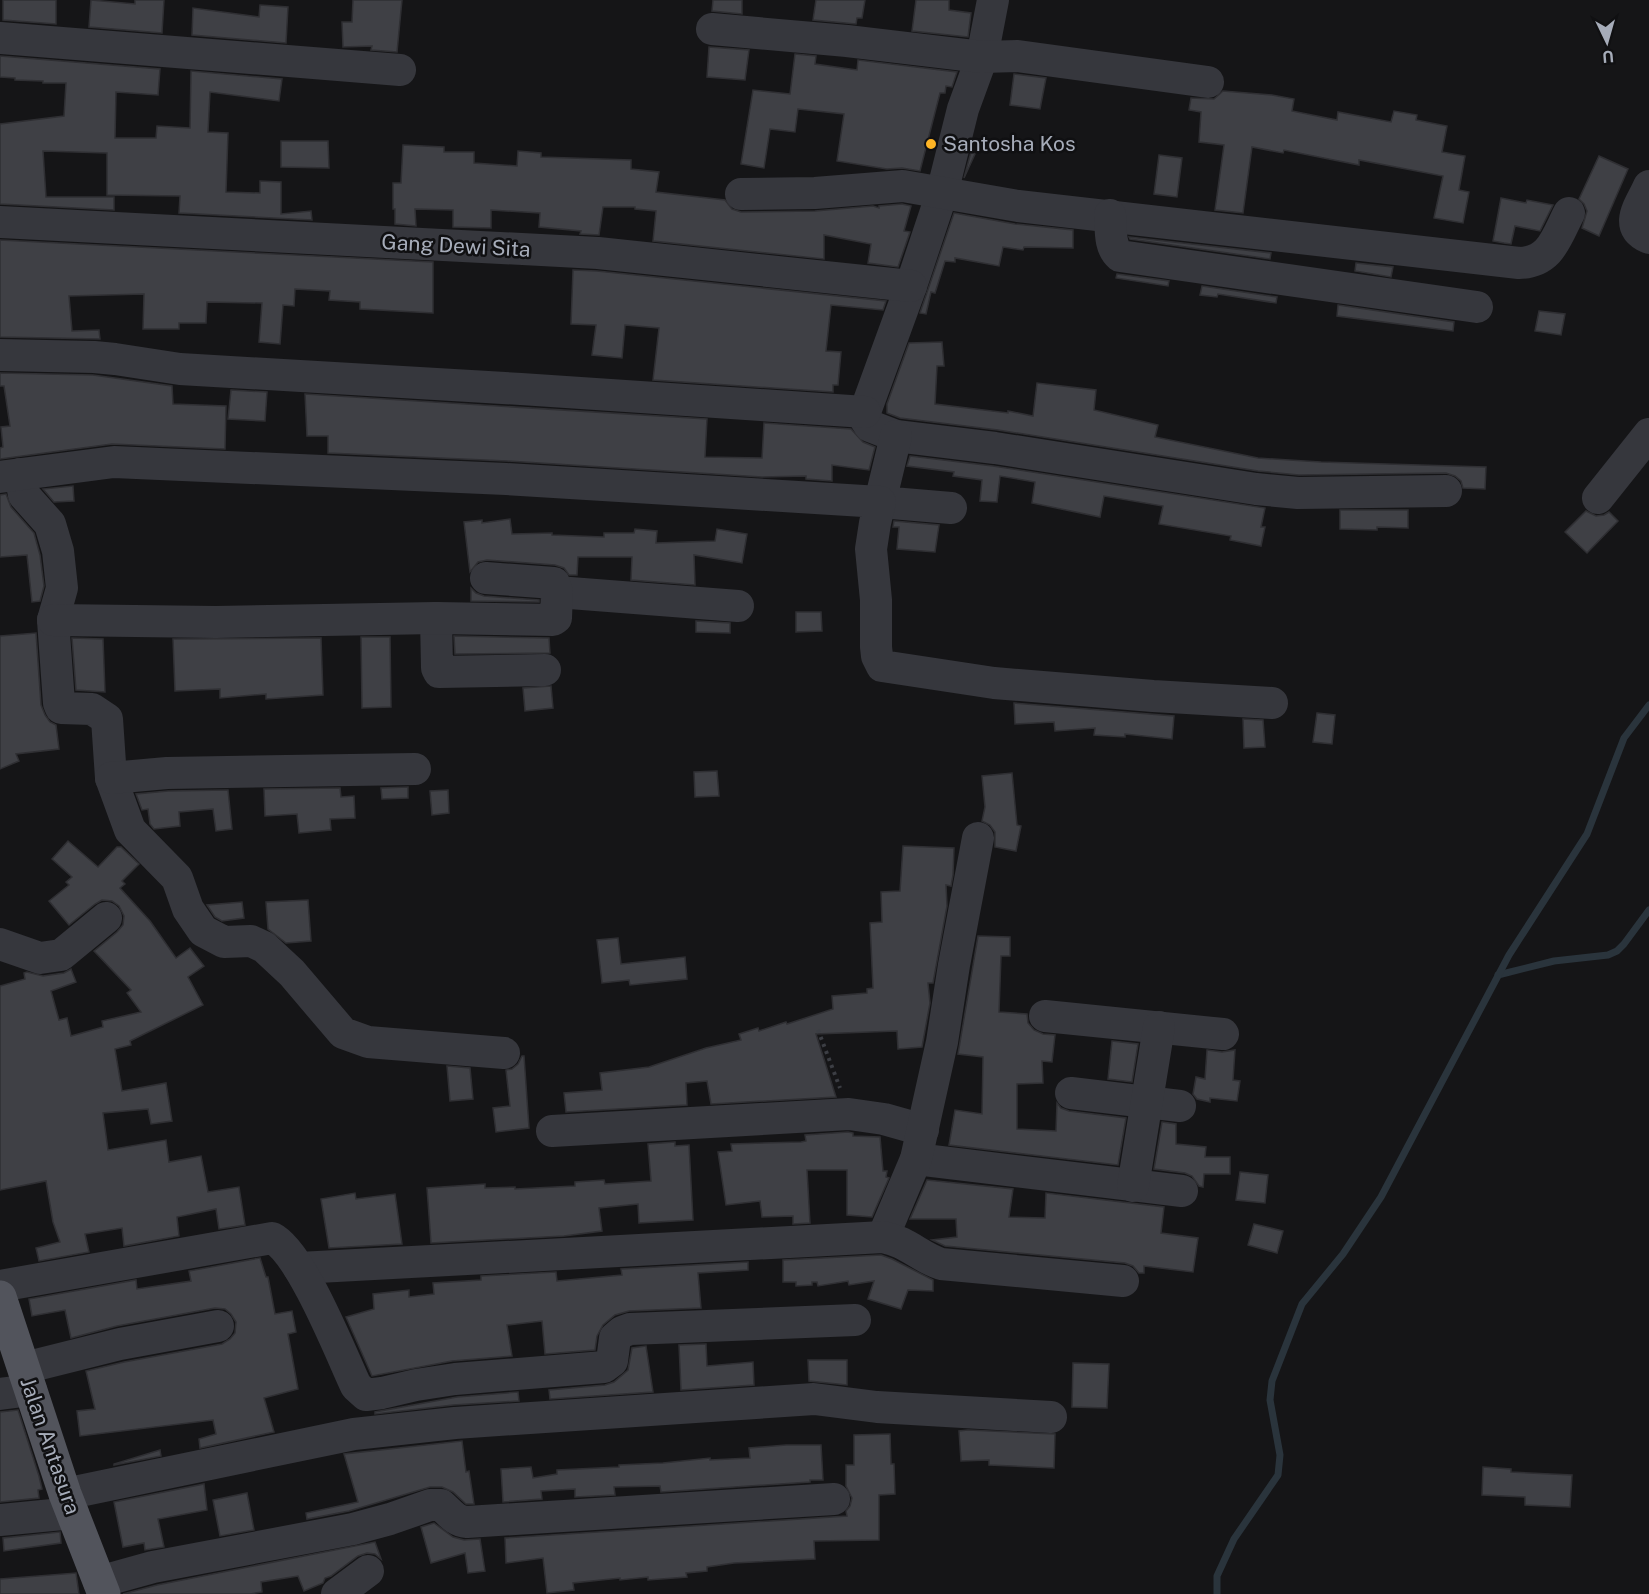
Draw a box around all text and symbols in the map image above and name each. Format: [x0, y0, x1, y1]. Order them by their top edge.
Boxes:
north arrow [1577, 12, 1637, 72]
text: U [1602, 46, 1615, 66]
place label: Santosha Kos [943, 131, 1076, 156]
marker: Santosha Kos [924, 137, 938, 151]
street label: Gang Dewi Sita [381, 229, 531, 262]
street label: Jalan Antasura [15, 1374, 86, 1518]

